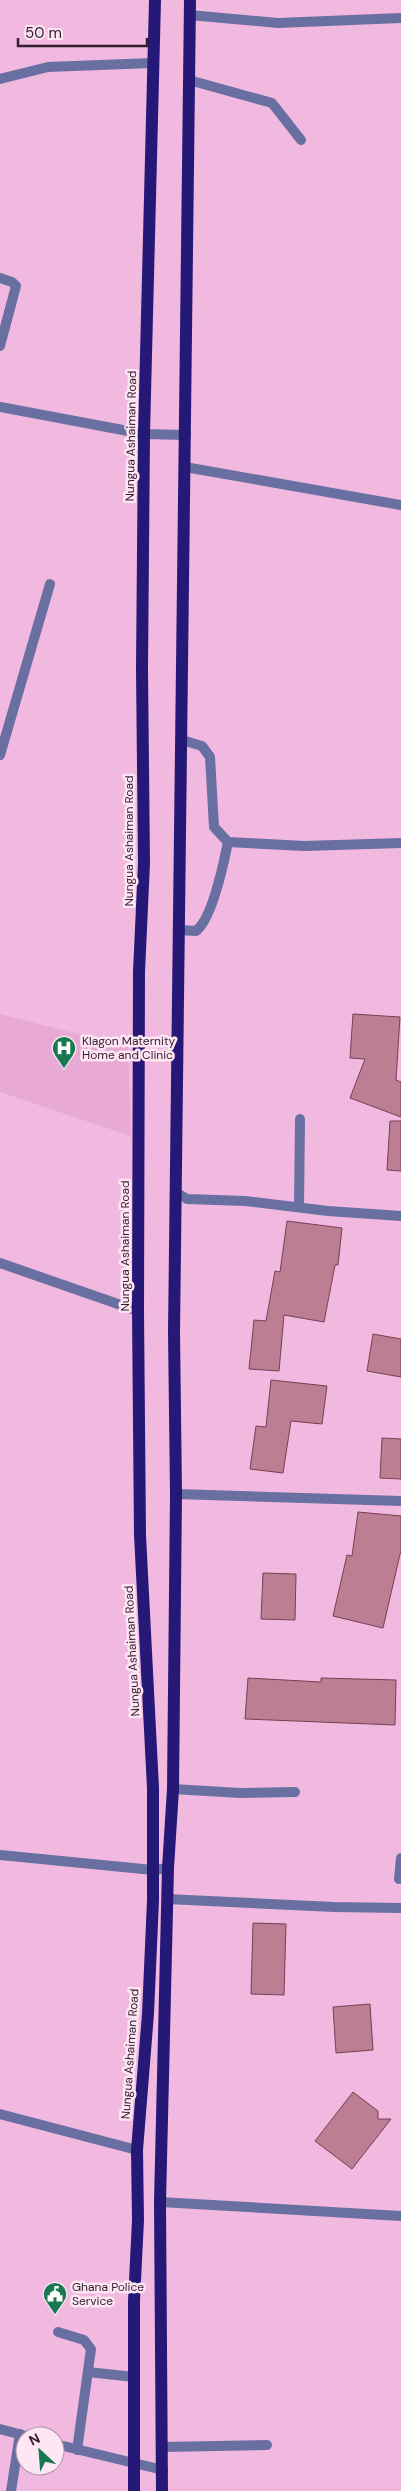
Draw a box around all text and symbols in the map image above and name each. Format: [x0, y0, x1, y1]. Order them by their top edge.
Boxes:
scale bar [18, 15, 146, 47]
text: 50 m [25, 23, 62, 43]
street label: Nungua Ashaiman Road [122, 370, 140, 502]
street label: Nungua Ashaiman Road [121, 776, 137, 906]
place label: Klagon Maternity Home and Clinic [82, 1033, 176, 1063]
hospital icon: Klagon Maternity Home and Clinic [51, 1035, 77, 1069]
street label: Nungua Ashaiman Road [117, 1181, 133, 1311]
street label: Nungua Ashaiman Road [121, 1585, 143, 1717]
street label: Nungua Ashaiman Road [117, 1988, 143, 2120]
place label: Ghana Police Service [72, 2279, 144, 2309]
public building icon: Ghana Police Service [42, 2281, 68, 2315]
north arrow [15, 2426, 65, 2476]
text: N [26, 2429, 43, 2450]

